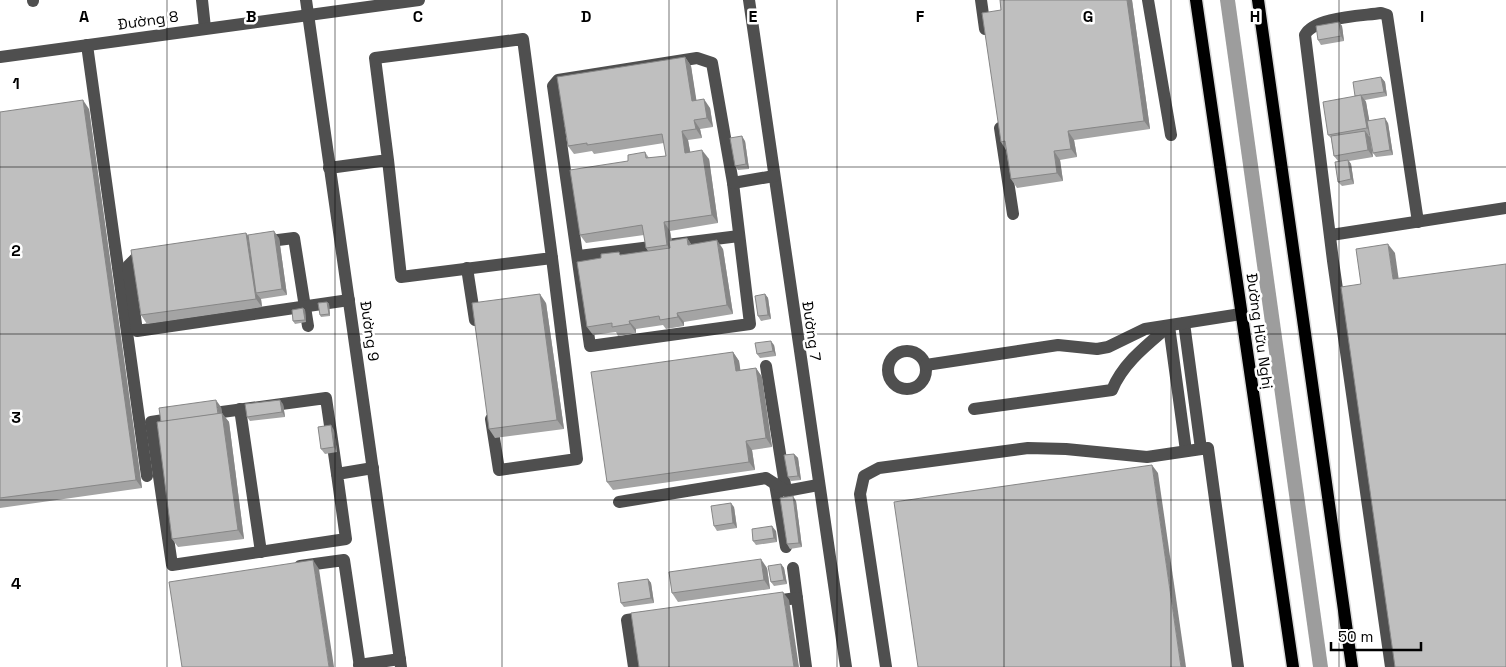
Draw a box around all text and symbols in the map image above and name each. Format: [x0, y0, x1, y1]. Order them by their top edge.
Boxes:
text: A [79, 6, 89, 27]
street label: Đường 8 [116, 6, 180, 34]
text: B [246, 6, 256, 27]
text: C [413, 6, 423, 27]
text: D [581, 6, 591, 27]
text: E [749, 6, 758, 27]
text: F [916, 6, 925, 27]
text: G [1083, 6, 1093, 27]
text: H [1250, 6, 1260, 27]
text: I [1420, 6, 1424, 27]
text: 1 [12, 73, 20, 94]
text: 2 [11, 240, 21, 261]
street label: Đường Hữu Nghị [1242, 272, 1278, 390]
street label: Đường 9 [356, 300, 384, 362]
street label: Đường 7 [798, 300, 826, 362]
text: 3 [11, 407, 21, 428]
text: 4 [11, 573, 21, 594]
scale bar [1331, 620, 1421, 652]
text: 50 m [1338, 627, 1373, 646]

